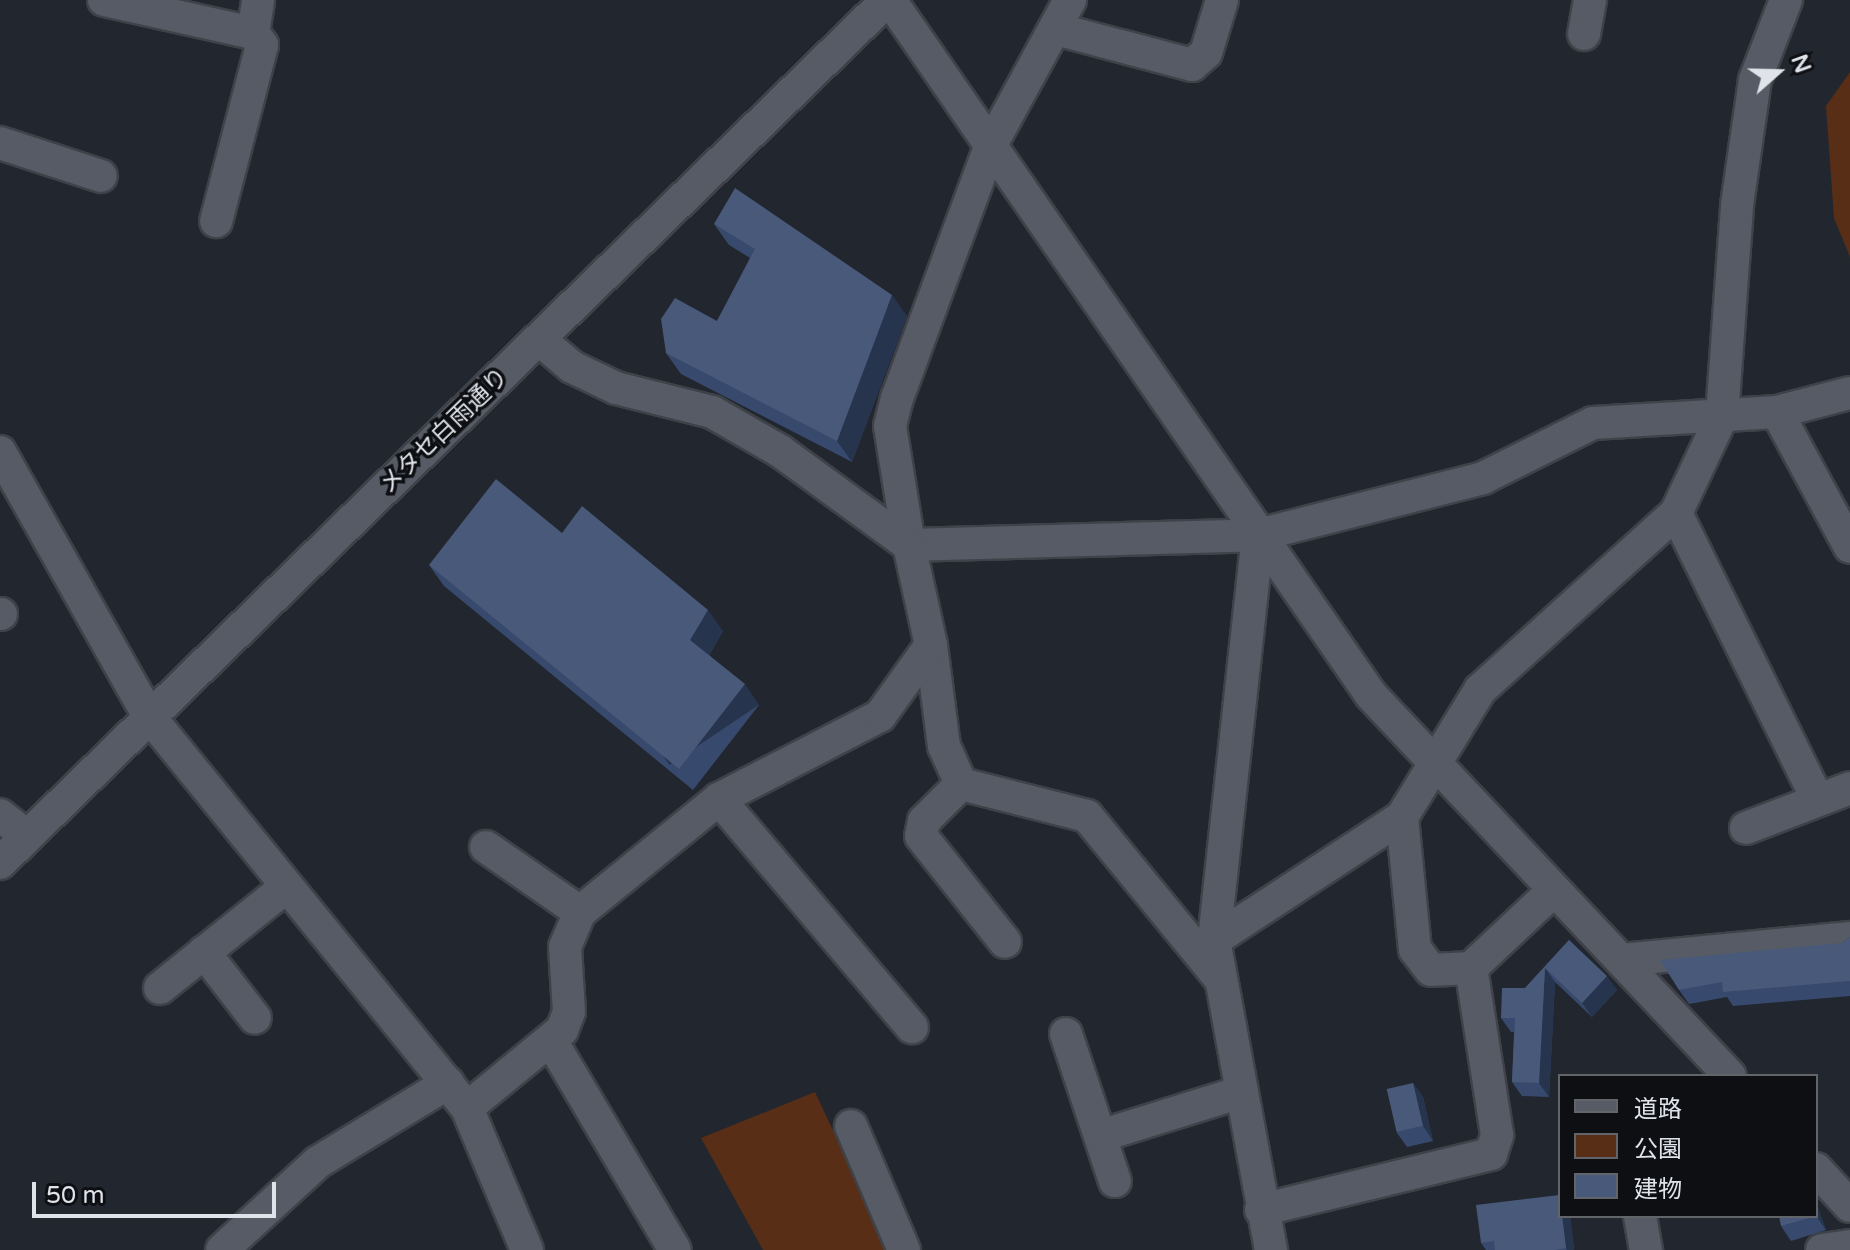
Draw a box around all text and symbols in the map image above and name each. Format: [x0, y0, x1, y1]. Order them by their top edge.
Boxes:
north arrow [1738, 32, 1818, 112]
text: N [1785, 51, 1816, 77]
street label: メタセ白雨通り [374, 362, 514, 500]
legend [1558, 1074, 1818, 1218]
text: 道路 [1634, 1095, 1682, 1124]
text: 公園 [1634, 1135, 1682, 1164]
scale bar [36, 1166, 280, 1216]
text: 建物 [1634, 1175, 1682, 1204]
text: 50 m [46, 1181, 104, 1210]

